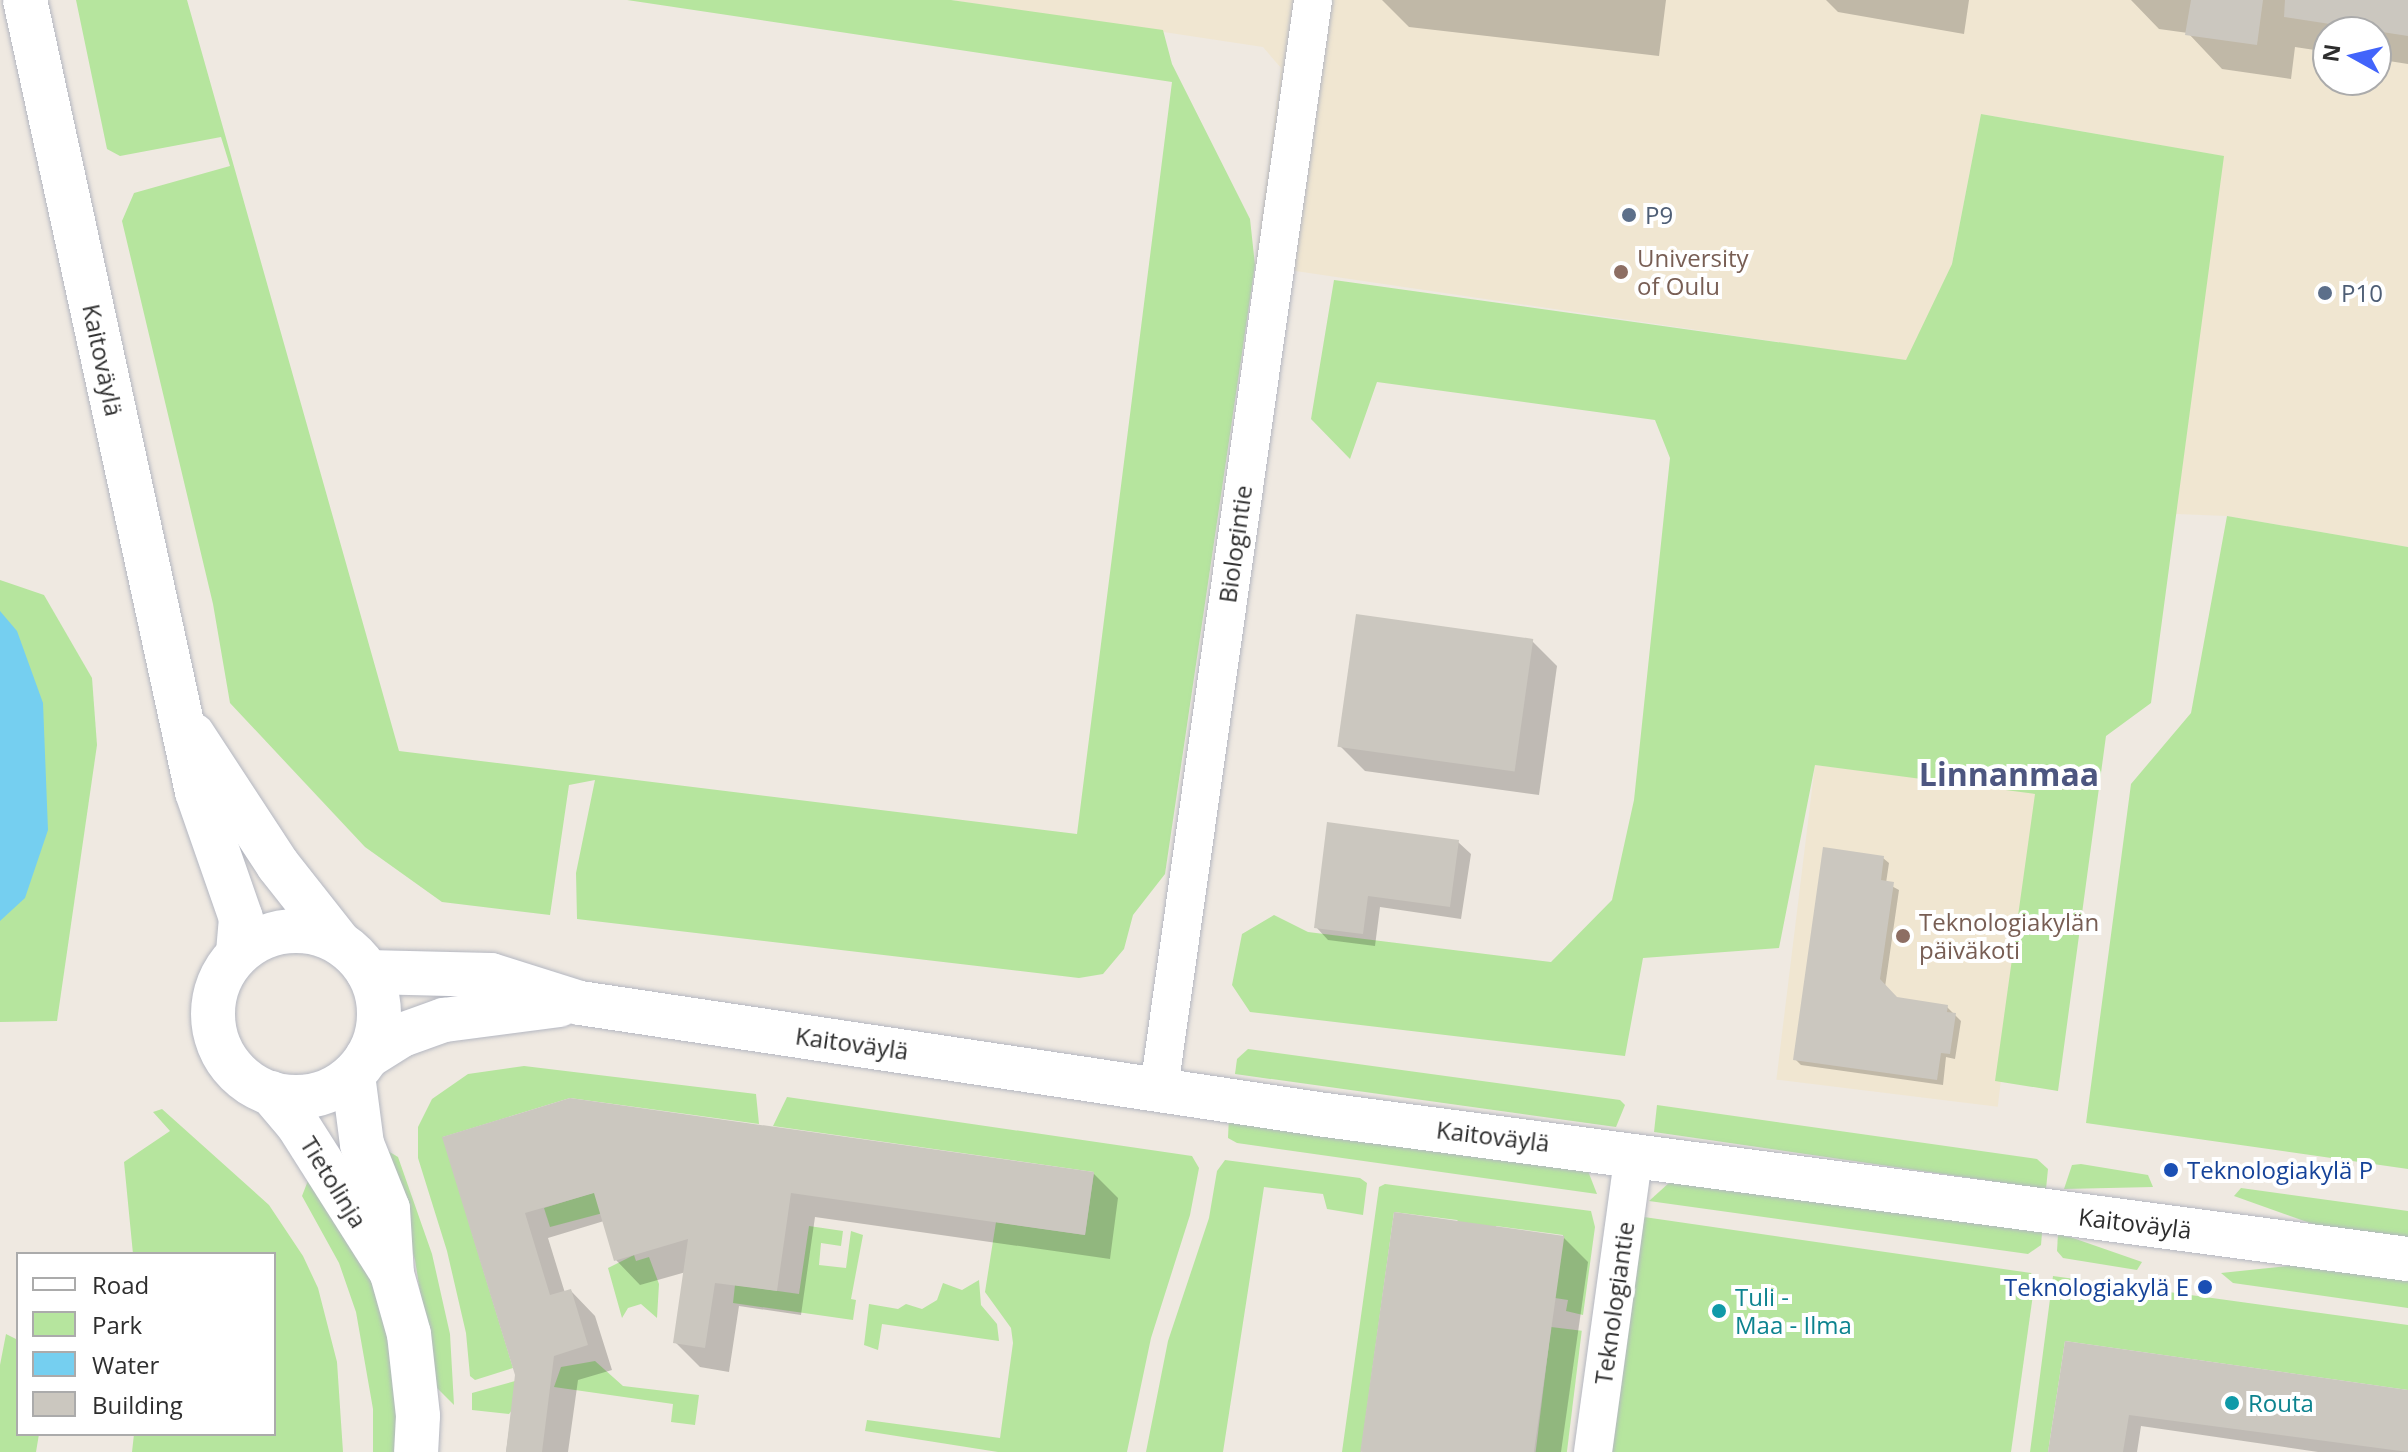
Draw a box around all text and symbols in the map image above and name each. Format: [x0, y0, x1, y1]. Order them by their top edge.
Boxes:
north arrow [2312, 16, 2392, 96]
text: N [2314, 42, 2346, 64]
place label: P9 [1645, 201, 1673, 229]
marker: P9 [1620, 206, 1638, 224]
place label: University of Oulu [1637, 244, 1749, 300]
marker: University of Oulu [1612, 263, 1630, 281]
place label: P10 [2341, 279, 2383, 307]
marker: P10 [2316, 284, 2334, 302]
street label: Kaitoväylä [77, 301, 129, 419]
street label: Biologintie [1213, 483, 1257, 605]
district label: Linnanmaa [1919, 755, 2099, 793]
place label: Teknologiakylän päiväkoti [1919, 908, 2099, 964]
marker: Teknologiakylän päiväkoti [1894, 927, 1912, 945]
street label: Kaitoväylä [794, 1021, 910, 1065]
street label: Kaitoväylä [1435, 1115, 1551, 1157]
street label: Tietolinja [295, 1131, 373, 1233]
place label: Teknologiakylä P [2187, 1156, 2373, 1184]
marker: Teknologiakylä P [2162, 1161, 2180, 1179]
street label: Kaitoväylä [2077, 1202, 2193, 1244]
street label: Teknologiantie [1588, 1220, 1640, 1386]
legend [16, 1252, 276, 1436]
text: Road [92, 1268, 149, 1301]
place label: Teknologiakylä E [2004, 1273, 2189, 1301]
marker: Teknologiakylä E [2196, 1278, 2214, 1296]
place label: Tuli - Maa - Ilma [1735, 1283, 1852, 1339]
marker: Tuli - Maa - Ilma [1710, 1302, 1728, 1320]
text: Park [92, 1308, 142, 1341]
text: Water [92, 1348, 159, 1381]
text: Building [92, 1388, 183, 1421]
place label: Routa [2248, 1389, 2314, 1417]
marker: Routa [2223, 1394, 2241, 1412]

